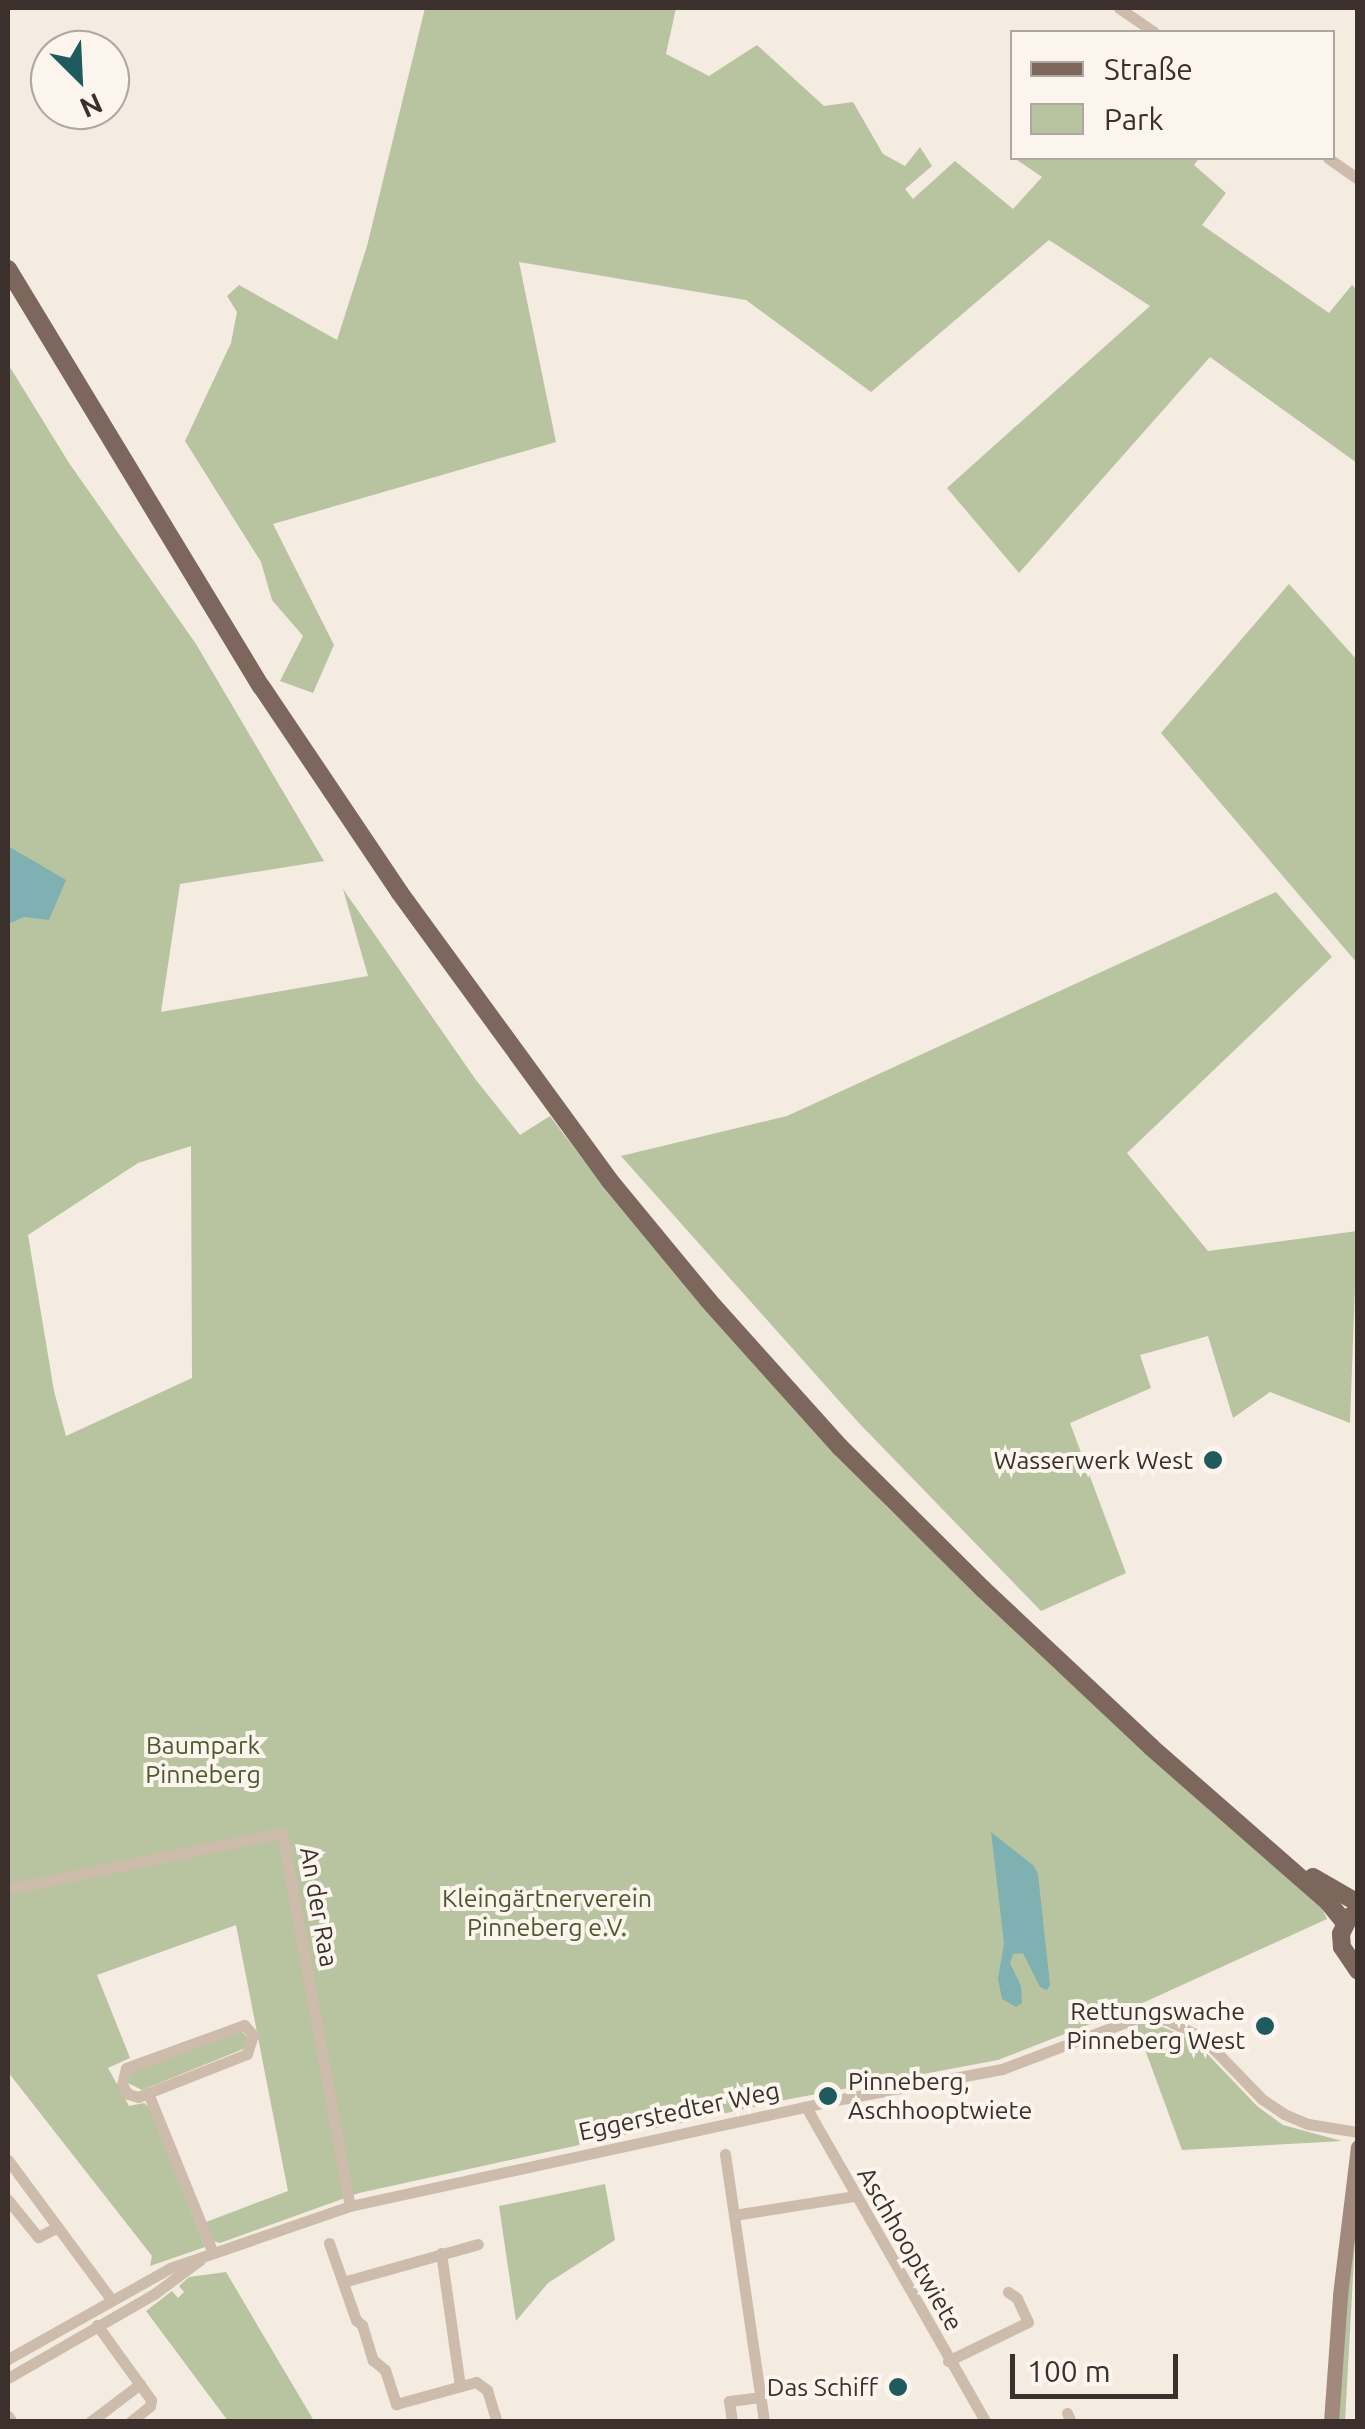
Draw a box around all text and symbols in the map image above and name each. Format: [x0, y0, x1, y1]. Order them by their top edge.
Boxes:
north arrow [30, 30, 130, 130]
legend [1010, 30, 1335, 160]
text: Straße [1104, 52, 1193, 86]
text: N [76, 88, 107, 124]
text: Park [1104, 102, 1164, 136]
place label: Wasserwerk West [994, 1445, 1193, 1475]
marker: Wasserwerk West [1202, 1449, 1224, 1471]
park label: Baumpark Pinneberg [145, 1731, 261, 1790]
street label: An der Raa [294, 1845, 344, 1969]
park label: Kleingärtnerverein Pinneberg e.V. [442, 1884, 652, 1943]
place label: Rettungswache Pinneberg West [1066, 1997, 1245, 2056]
marker: Rettungswache Pinneberg West [1254, 2015, 1276, 2037]
place label: Pinneberg, Aschhooptwiete [848, 2067, 1032, 2126]
street label: Eggerstedter Weg [576, 2075, 782, 2147]
marker: Pinneberg, Aschhooptwiete [817, 2085, 839, 2107]
street label: Aschhooptwiete [851, 2162, 969, 2336]
scale bar [1015, 2334, 1182, 2396]
text: 100 m [1027, 2354, 1111, 2388]
place label: Das Schiff [767, 2372, 878, 2402]
marker: Das Schiff [887, 2376, 909, 2398]

